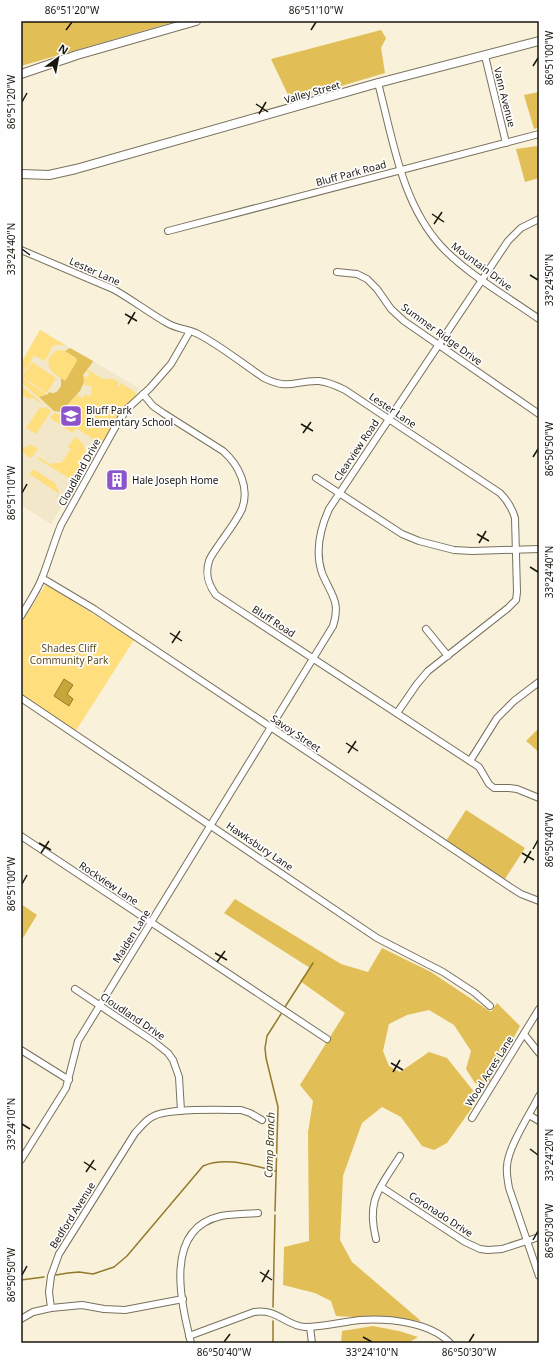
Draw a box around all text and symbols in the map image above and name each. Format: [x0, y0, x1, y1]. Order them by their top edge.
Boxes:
text: 86°51'20"W [45, 3, 100, 17]
text: 86°51'10"W [289, 3, 344, 17]
text: 86°51'00"W [542, 30, 556, 85]
north arrow [38, 38, 78, 78]
text: N [56, 40, 71, 58]
street label: Vann Avenue [491, 65, 519, 129]
text: 86°51'20"W [4, 74, 18, 129]
street label: Valley Street [282, 77, 342, 107]
street label: Bluff Park Road [314, 157, 388, 189]
text: 33°24'40"N [4, 223, 18, 275]
street label: Mountain Drive [449, 239, 516, 294]
street label: Lester Lane [67, 254, 123, 289]
text: 33°24'50"N [542, 254, 556, 306]
street label: Summer Ridge Drive [399, 300, 486, 368]
street label: Lester Lane [367, 389, 420, 431]
school or university icon: Bluff Park Elementary School [58, 403, 84, 429]
place label: Bluff Park Elementary School [86, 403, 173, 429]
street label: Clearview Road [330, 416, 382, 484]
text: 86°50'50"W [542, 421, 556, 476]
street label: Cloudland Drive [55, 435, 104, 508]
text: 86°51'10"W [4, 465, 18, 520]
building icon: Hale Joseph Home [104, 467, 130, 493]
place label: Hale Joseph Home [132, 473, 219, 487]
text: 33°24'40"N [542, 546, 556, 598]
street label: Bluff Road [250, 602, 298, 640]
park label: Shades Cliff Community Park [30, 641, 109, 667]
street label: Savoy Street [268, 711, 324, 755]
text: 86°50'40"W [542, 812, 556, 867]
street label: Hawksbury Lane [224, 818, 296, 874]
text: 86°51'00"W [4, 856, 18, 911]
street label: Rockview Lane [77, 858, 142, 908]
street label: Maiden Lane [109, 906, 153, 965]
street label: Cloudland Drive [98, 989, 168, 1043]
street label: Wood Acres Lane [462, 1033, 517, 1109]
text: 33°24'10"N [4, 1098, 18, 1150]
water label: Camp Branch [260, 1112, 278, 1178]
text: 33°24'20"N [542, 1129, 556, 1181]
street label: Bedford Avenue [46, 1179, 98, 1251]
street label: Coronado Drive [406, 1188, 476, 1240]
text: 86°50'30"W [542, 1203, 556, 1258]
text: 86°50'50"W [4, 1247, 18, 1302]
text: 86°50'40"W [197, 1345, 252, 1359]
text: 33°24'10"N [346, 1345, 398, 1359]
text: 86°50'30"W [442, 1345, 497, 1359]

